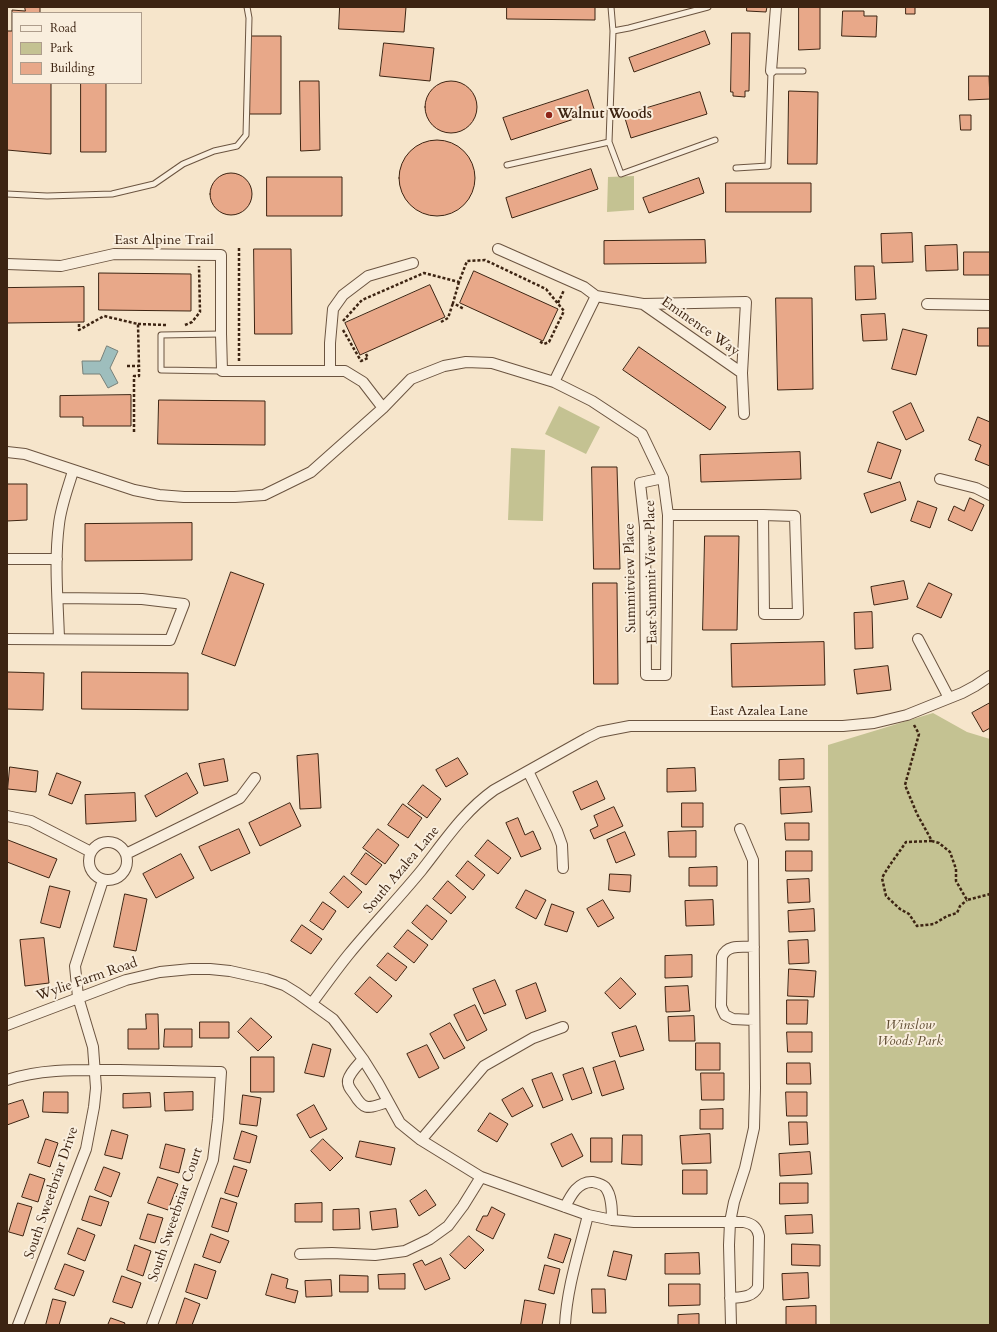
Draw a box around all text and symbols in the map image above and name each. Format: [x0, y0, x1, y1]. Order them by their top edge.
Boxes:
legend [12, 12, 142, 84]
text: Road [50, 20, 76, 36]
text: Park [50, 40, 73, 56]
text: Building [50, 60, 94, 76]
place label: Walnut Woods [557, 107, 652, 123]
marker: Walnut Woods [544, 110, 554, 120]
street label: East Alpine Trail [114, 233, 214, 249]
street label: Eminence Way [657, 294, 743, 360]
street label: East Summit View Place [642, 500, 662, 644]
street label: Summitview Place [622, 523, 640, 633]
street label: East Azalea Lane [710, 704, 808, 720]
street label: South Azalea Lane [361, 823, 443, 917]
street label: Wylie Farm Road [34, 955, 140, 1005]
park label: Winslow Woods Park [877, 1018, 943, 1050]
street label: South Sweetbriar Drive [21, 1125, 83, 1261]
street label: South Sweetbriar Court [145, 1146, 207, 1284]

